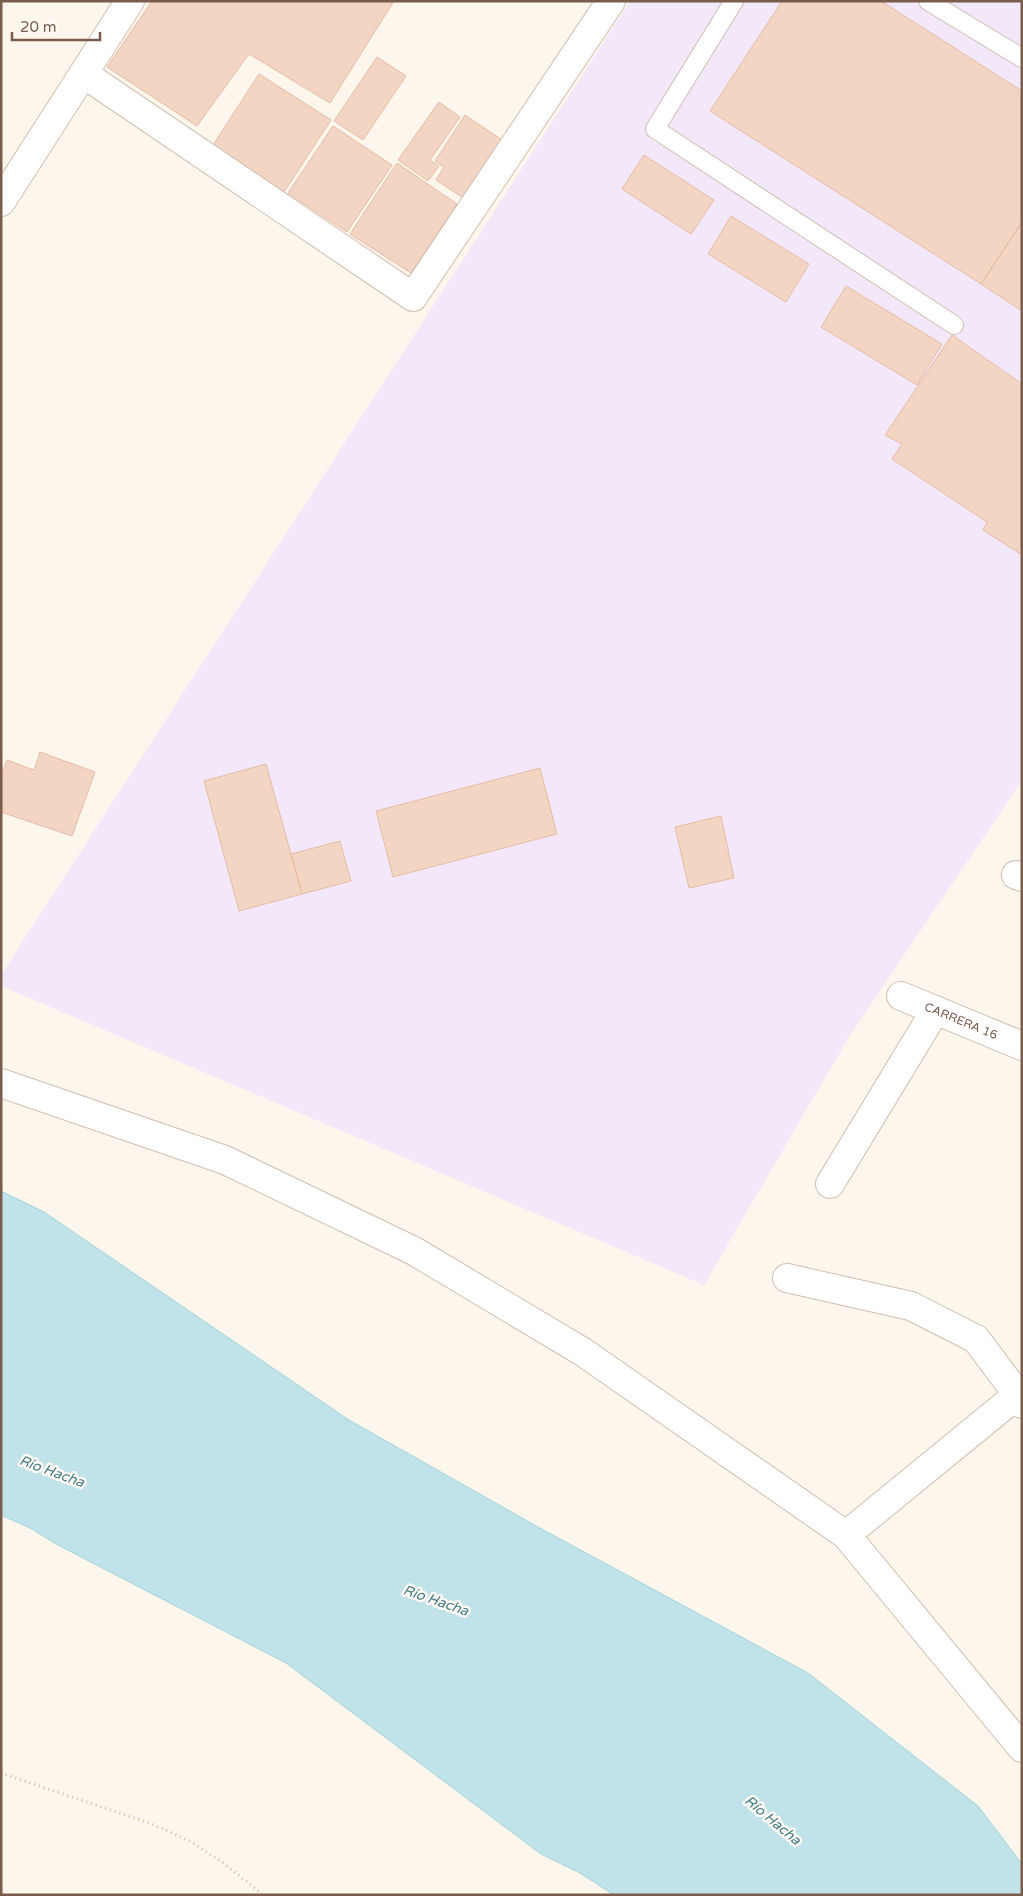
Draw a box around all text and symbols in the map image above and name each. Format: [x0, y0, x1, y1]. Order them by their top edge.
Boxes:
scale bar [12, 10, 100, 42]
text: 20 m [20, 18, 57, 36]
street label: CARRERA 16 [922, 1000, 1000, 1042]
water label: Río Hacha [17, 1452, 88, 1491]
water label: Río Hacha [401, 1581, 472, 1620]
water label: Río Hacha [741, 1792, 805, 1849]

